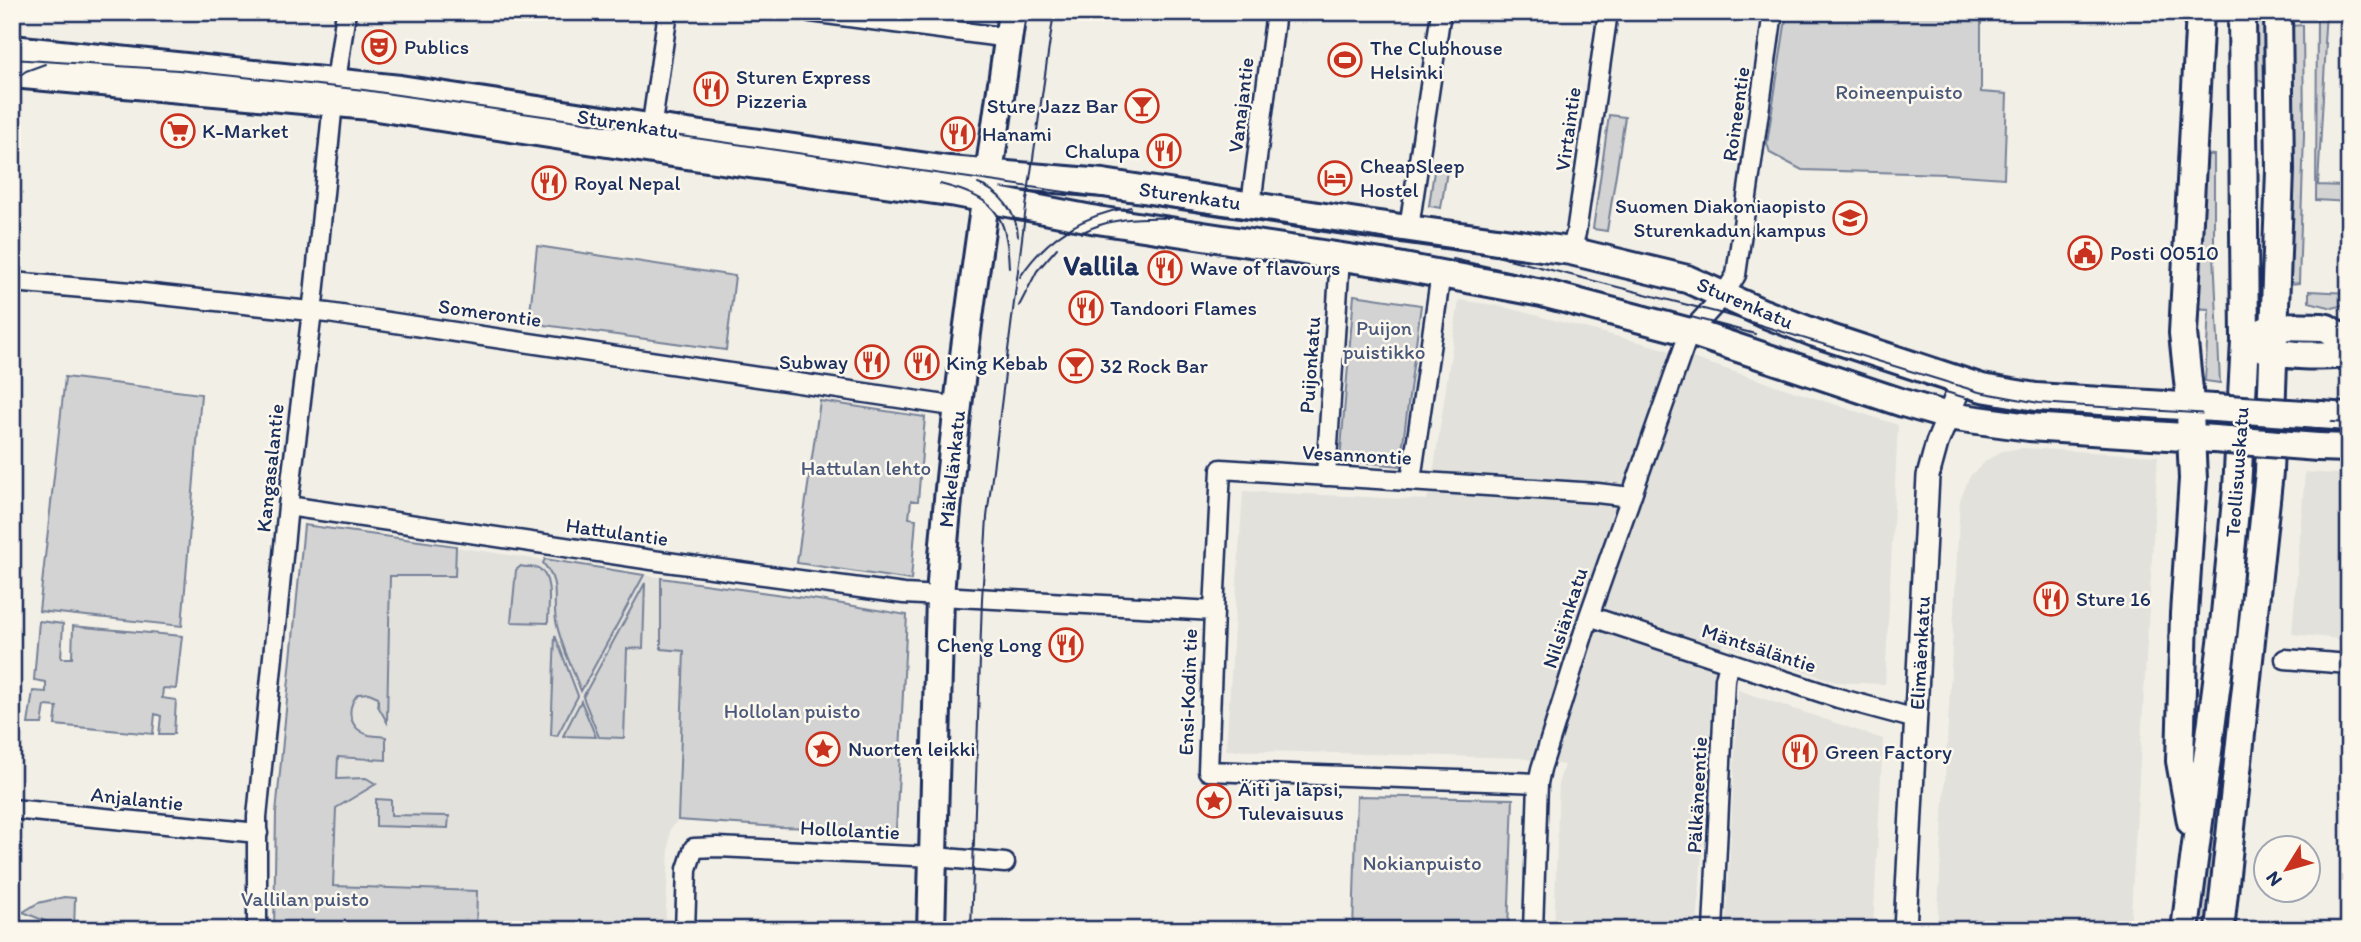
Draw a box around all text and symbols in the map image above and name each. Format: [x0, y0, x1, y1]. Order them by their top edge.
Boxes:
theatre icon: Publics [360, 28, 398, 66]
place label: Publics [404, 34, 469, 59]
place label: The Clubhouse Helsinki [1370, 35, 1503, 84]
sports icon: The Clubhouse Helsinki [1326, 41, 1364, 79]
street label: Vanajantie [1222, 56, 1259, 154]
place label: Sturen Express Pizzeria [736, 64, 871, 113]
street label: Roineentie [1716, 65, 1755, 163]
restaurant icon: Sturen Express Pizzeria [692, 70, 730, 108]
park label: Roineenpuisto [1835, 79, 1963, 104]
street label: Virtaintie [1549, 85, 1586, 173]
bar icon: Sture Jazz Bar [1123, 87, 1161, 125]
place label: Sture Jazz Bar [987, 93, 1118, 118]
street label: Sturenkatu [576, 103, 681, 144]
supermarket icon: K-Market [159, 112, 197, 150]
restaurant icon: Hanami [939, 115, 977, 153]
place label: K-Market [202, 118, 289, 143]
place label: Hanami [982, 121, 1052, 146]
restaurant icon: Chalupa [1145, 132, 1183, 170]
place label: Chalupa [1065, 138, 1140, 163]
place label: CheapSleep Hostel [1360, 153, 1465, 202]
hotel icon: CheapSleep Hostel [1316, 159, 1354, 197]
restaurant icon: Royal Nepal [530, 164, 568, 202]
place label: Royal Nepal [574, 170, 681, 195]
street label: Sturenkatu [1138, 176, 1243, 215]
place label: Suomen Diakoniaopisto Sturenkadun kampus [1615, 193, 1826, 242]
school or university icon: Suomen Diakoniaopisto Sturenkadun kampus [1831, 199, 1869, 237]
public building icon: Posti 00510 [2066, 234, 2104, 272]
place label: Posti 00510 [2110, 240, 2219, 265]
district label: Vallila [1063, 248, 1139, 282]
restaurant icon: Wave of flavours [1146, 249, 1184, 287]
place label: Wave of flavours [1190, 255, 1340, 280]
street label: Sturenkatu [1693, 271, 1798, 334]
restaurant icon: Tandoori Flames [1067, 289, 1105, 327]
street label: Somerontie [437, 293, 543, 332]
place label: Tandoori Flames [1110, 295, 1257, 320]
park label: Puijon puistikko [1343, 315, 1426, 364]
street label: Puijonkatu [1294, 316, 1325, 414]
restaurant icon: Subway [853, 343, 891, 381]
restaurant icon: King Kebab [903, 344, 941, 382]
bar icon: 32 Rock Bar [1057, 347, 1095, 385]
place label: Subway [779, 349, 848, 374]
place label: King Kebab [946, 350, 1048, 375]
place label: 32 Rock Bar [1100, 353, 1208, 378]
street label: Kangasalantie [250, 402, 289, 533]
street label: Teollisuuskatu [2219, 406, 2254, 538]
street label: Mäkelänkatu [933, 409, 970, 529]
street label: Vesannontie [1301, 439, 1413, 470]
park label: Hattulan lehto [801, 455, 931, 480]
street label: Hattulantie [564, 512, 670, 551]
street label: Nilsiänkatu [1537, 564, 1593, 671]
restaurant icon: Sture 16 [2032, 580, 2070, 618]
place label: Sture 16 [2076, 586, 2151, 611]
street label: Elimäenkatu [1904, 595, 1935, 710]
street label: Mäntsäläntie [1699, 617, 1820, 678]
restaurant icon: Cheng Long [1047, 626, 1085, 664]
street label: Ensi-Kodin tie [1173, 628, 1202, 756]
place label: Cheng Long [937, 632, 1042, 657]
park label: Hollolan puisto [724, 698, 860, 723]
place icon: Nuorten leikki [804, 730, 842, 768]
restaurant icon: Green Factory [1781, 733, 1819, 771]
place label: Nuorten leikki [848, 736, 976, 761]
street label: Pälkäneentie [1681, 736, 1712, 854]
place label: Green Factory [1825, 739, 1952, 764]
place label: Äiti ja lapsi, Tulevaisuus [1238, 776, 1344, 825]
street label: Anjalantie [90, 781, 184, 816]
place icon: Äiti ja lapsi, Tulevaisuus [1195, 782, 1233, 820]
street label: Hollolantie [800, 814, 901, 845]
north arrow [2252, 834, 2322, 904]
park label: Nokianpuisto [1362, 850, 1482, 875]
text: N [2261, 867, 2287, 891]
park label: Vallilan puisto [241, 886, 369, 911]

